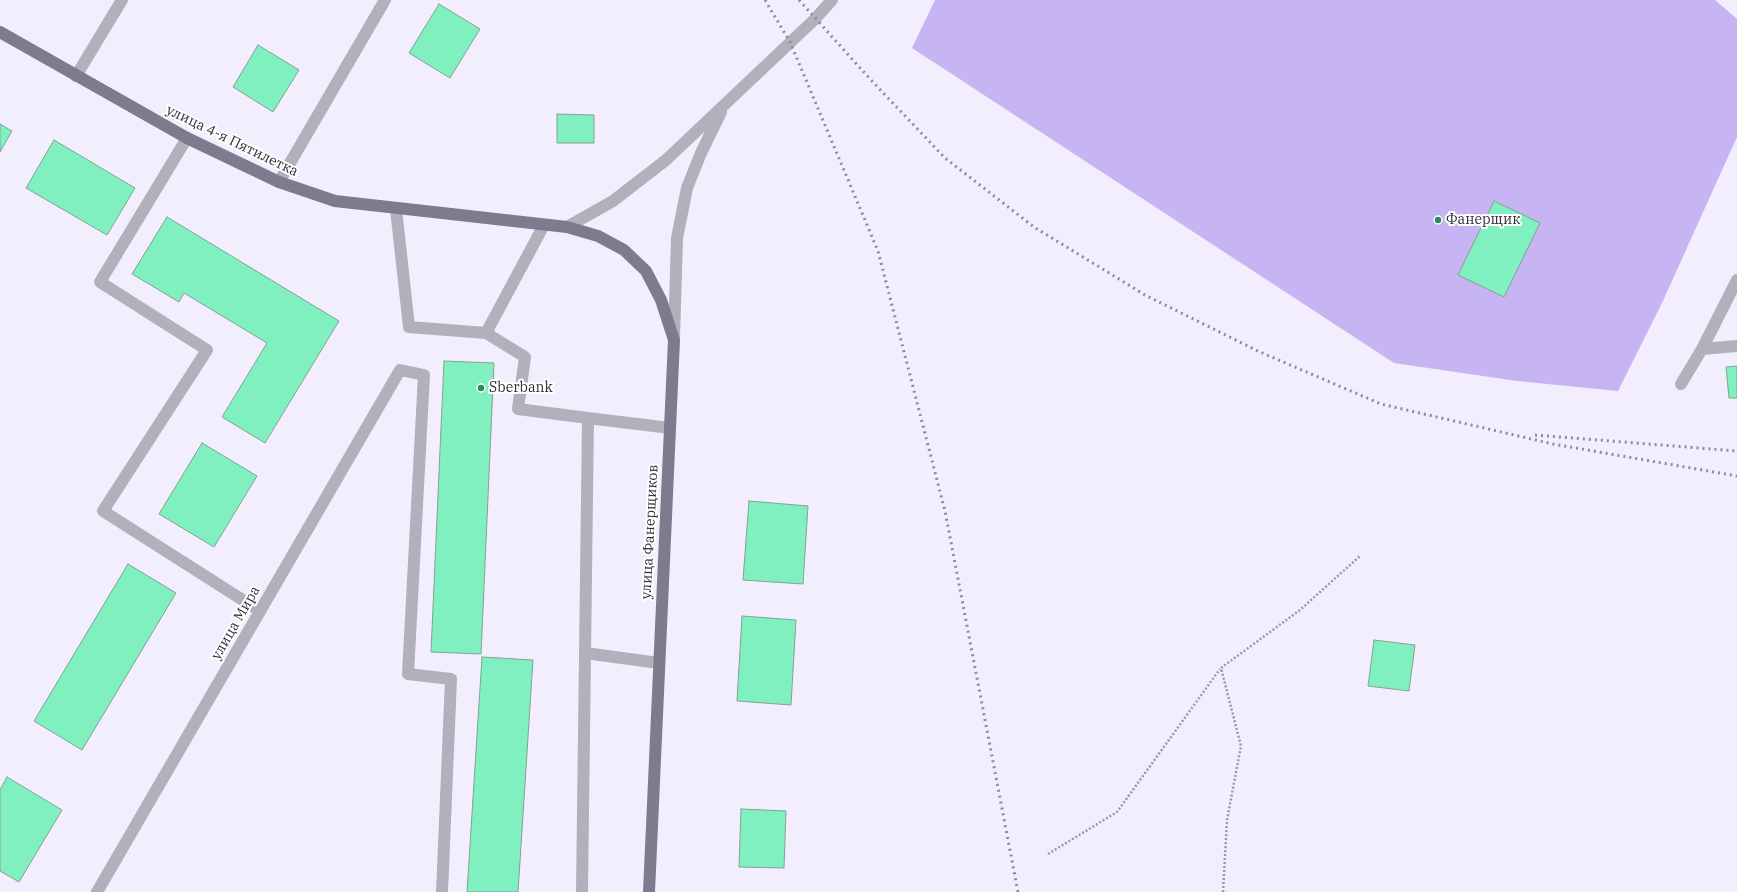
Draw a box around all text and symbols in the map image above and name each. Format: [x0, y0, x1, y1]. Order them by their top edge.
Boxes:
street label: улица 4-я Пятилетка [163, 102, 301, 180]
place label: Фанерщик [1446, 212, 1520, 228]
marker: Фанерщик [1433, 215, 1443, 225]
place label: Sberbank [489, 380, 553, 396]
marker: Sberbank [476, 383, 486, 393]
street label: улица Фанерщиков [638, 464, 662, 600]
street label: улица Мира [208, 583, 264, 663]

